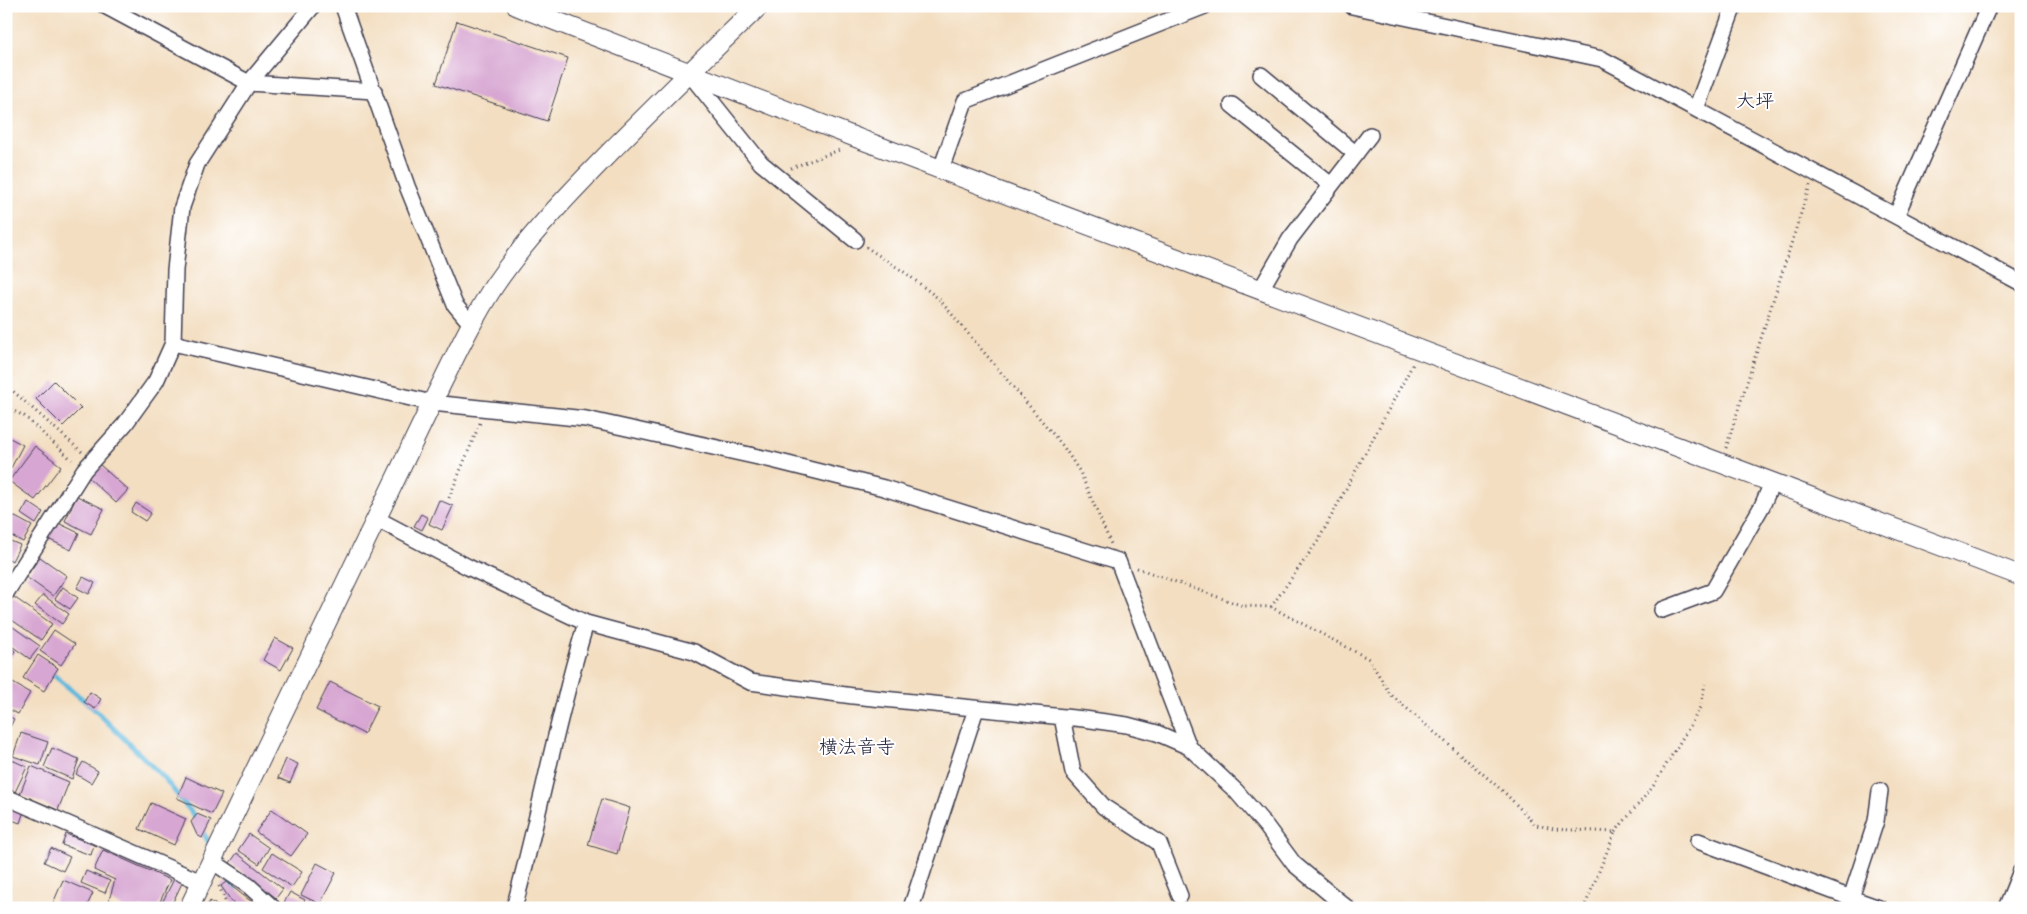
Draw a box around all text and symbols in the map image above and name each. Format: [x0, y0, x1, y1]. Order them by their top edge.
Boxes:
district label: 大坪 [1736, 87, 1774, 113]
district label: 横法音寺 [819, 733, 895, 759]

